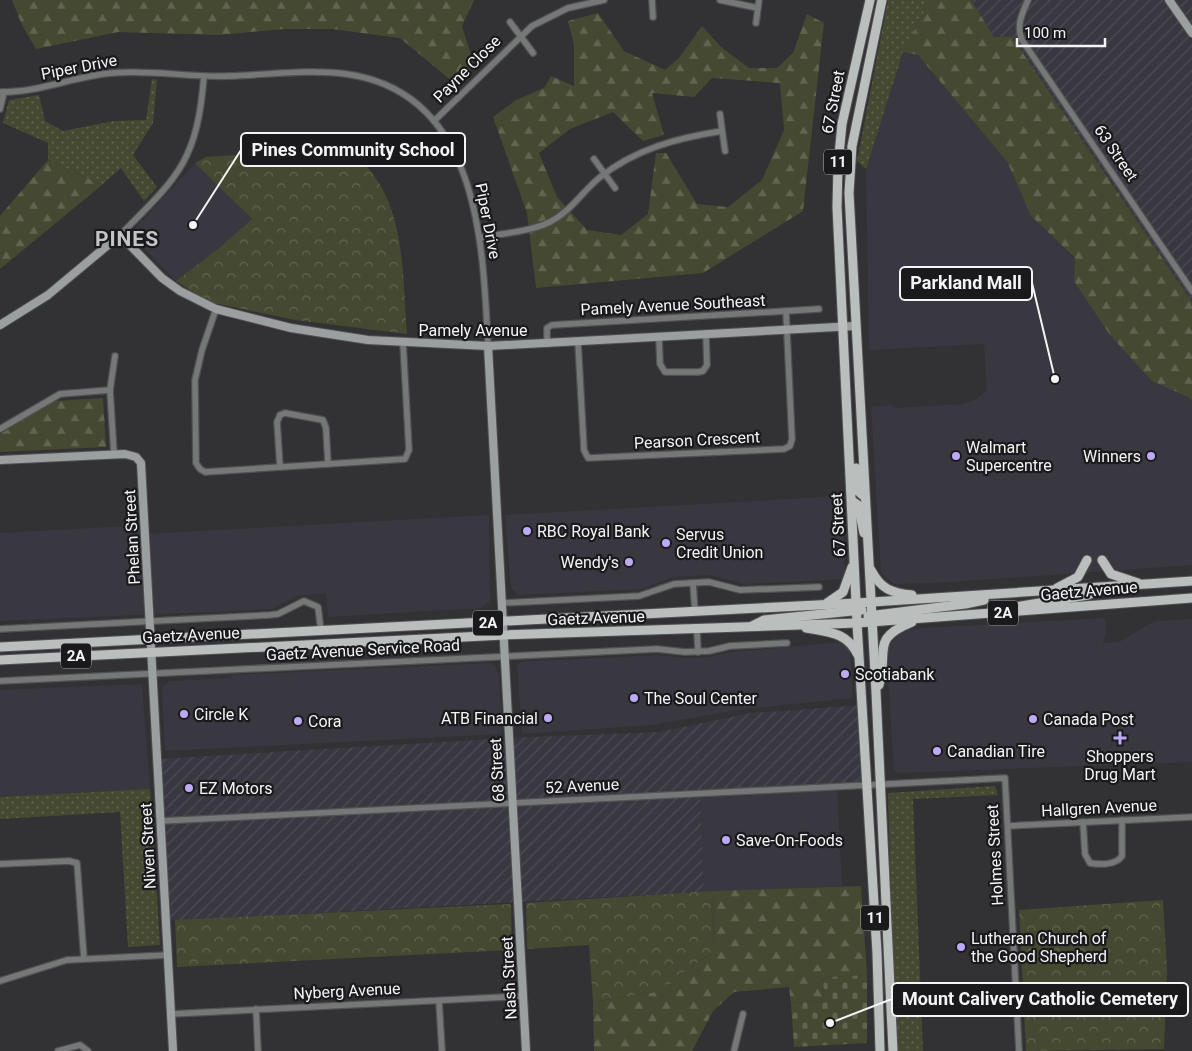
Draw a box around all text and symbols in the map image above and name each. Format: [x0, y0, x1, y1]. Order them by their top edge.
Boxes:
scale bar [1017, 15, 1104, 47]
text: 100 m [1024, 24, 1066, 42]
street label: Payne Close [429, 31, 505, 107]
street label: Piper Drive [39, 50, 119, 84]
street label: 67 Street [818, 69, 848, 135]
street label: 63 Street [1090, 121, 1142, 185]
callout: Pines Community School [241, 133, 465, 166]
text: Pines Community School [251, 139, 455, 160]
road number: 11 [824, 150, 852, 174]
street label: Piper Drive [471, 181, 505, 261]
district label: PINES [95, 227, 159, 251]
callout: Parkland Mall [900, 267, 1032, 300]
text: Parkland Mall [910, 272, 1022, 293]
street label: Pamely Avenue Southeast [580, 291, 766, 319]
street label: Pamely Avenue [419, 321, 527, 340]
street label: Pearson Crescent [634, 427, 760, 453]
place label: Walmart Supercentre [966, 438, 1052, 475]
place label: Winners [1083, 447, 1141, 466]
marker: Walmart Supercentre [950, 450, 962, 462]
marker: Winners [1145, 450, 1157, 462]
street label: Phelan Street [120, 489, 144, 585]
street label: 67 Street [827, 492, 849, 558]
place label: RBC Royal Bank [537, 522, 651, 541]
marker: RBC Royal Bank [521, 525, 533, 537]
place label: Servus Credit Union [676, 525, 763, 562]
marker: Servus Credit Union [660, 537, 672, 549]
place label: Wendy's [561, 553, 619, 572]
marker: Wendy's [623, 556, 635, 568]
street label: Gaetz Avenue [1040, 577, 1138, 605]
road number: 2A [988, 600, 1018, 626]
street label: Gaetz Avenue [547, 607, 645, 629]
road number: 2A [473, 610, 503, 636]
street label: Gaetz Avenue [142, 623, 240, 647]
street label: Gaetz Avenue Service Road [266, 635, 460, 665]
road number: 2A [61, 644, 91, 668]
place label: Scotiabank [855, 665, 935, 684]
marker: Scotiabank [839, 668, 851, 680]
place label: The Soul Center [644, 689, 758, 708]
marker: The Soul Center [628, 692, 640, 704]
place label: Circle K [194, 705, 249, 724]
marker: Circle K [178, 708, 190, 720]
place label: ATB Financial [441, 709, 538, 728]
place label: Canada Post [1043, 710, 1134, 729]
place label: Cora [308, 712, 341, 731]
marker: ATB Financial [542, 712, 554, 724]
marker: Canada Post [1027, 713, 1039, 725]
marker: Cora [292, 715, 304, 727]
marker: Shoppers Drug Mart [1114, 732, 1126, 744]
street label: 68 Street [486, 737, 508, 803]
place label: Canadian Tire [947, 742, 1045, 761]
marker: Canadian Tire [931, 745, 943, 757]
place label: Shoppers Drug Mart [1084, 747, 1156, 784]
street label: 52 Avenue [544, 775, 620, 797]
place label: EZ Motors [199, 779, 273, 798]
marker: EZ Motors [183, 782, 195, 794]
street label: Hallgren Avenue [1041, 795, 1157, 821]
street label: Niven Street [136, 802, 160, 890]
street label: Holmes Street [983, 804, 1007, 906]
place label: Save-On-Foods [736, 831, 843, 850]
marker: Save-On-Foods [720, 834, 732, 846]
road number: 11 [861, 906, 889, 930]
place label: Lutheran Church of the Good Shepherd [971, 929, 1107, 966]
street label: Nash Street [497, 936, 521, 1020]
marker: Lutheran Church of the Good Shepherd [955, 941, 967, 953]
street label: Nyberg Avenue [293, 979, 401, 1003]
callout: Mount Calivery Catholic Cemetery [892, 983, 1188, 1016]
text: Mount Calivery Catholic Cemetery [902, 988, 1179, 1009]

